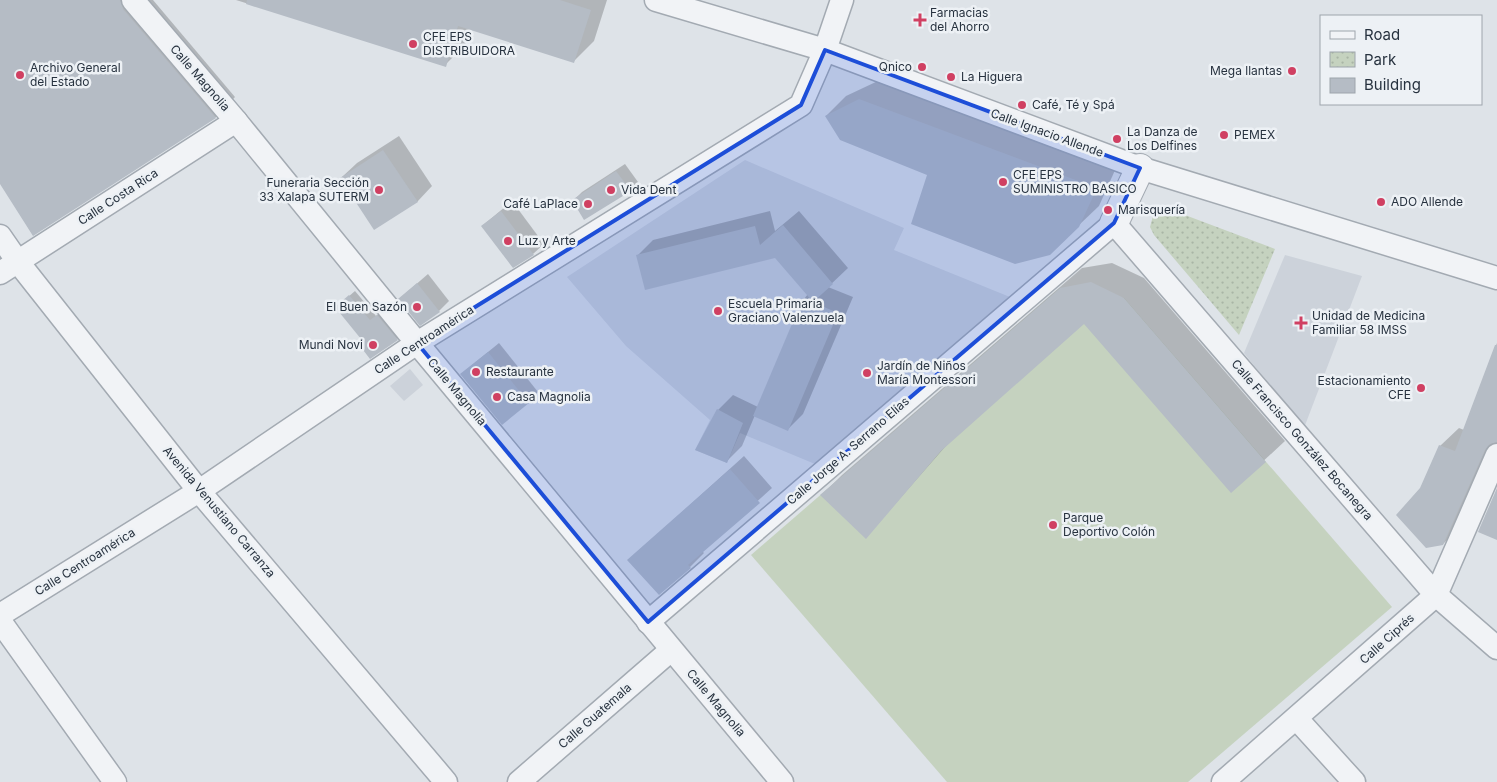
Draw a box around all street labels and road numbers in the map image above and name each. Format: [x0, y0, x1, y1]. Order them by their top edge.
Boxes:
street label: Calle Magnolia [167, 41, 233, 114]
street label: Calle Ignacio Allende [989, 105, 1106, 160]
street label: Calle Costa Rica [75, 165, 161, 228]
street label: Calle Centroamérica [371, 302, 476, 377]
street label: Calle Magnolia [425, 355, 490, 428]
street label: Calle Francisco González Bocanegra [1228, 356, 1376, 523]
street label: Calle Jorge A. Serrano Elías [783, 393, 912, 508]
street label: Avenida Venustiano Carranza [160, 443, 279, 580]
street label: Calle Centroamérica [32, 525, 138, 599]
street label: Calle Ciprés [1356, 610, 1417, 667]
street label: Calle Magnolia [684, 666, 749, 739]
street label: Calle Guatemala [555, 680, 634, 752]

